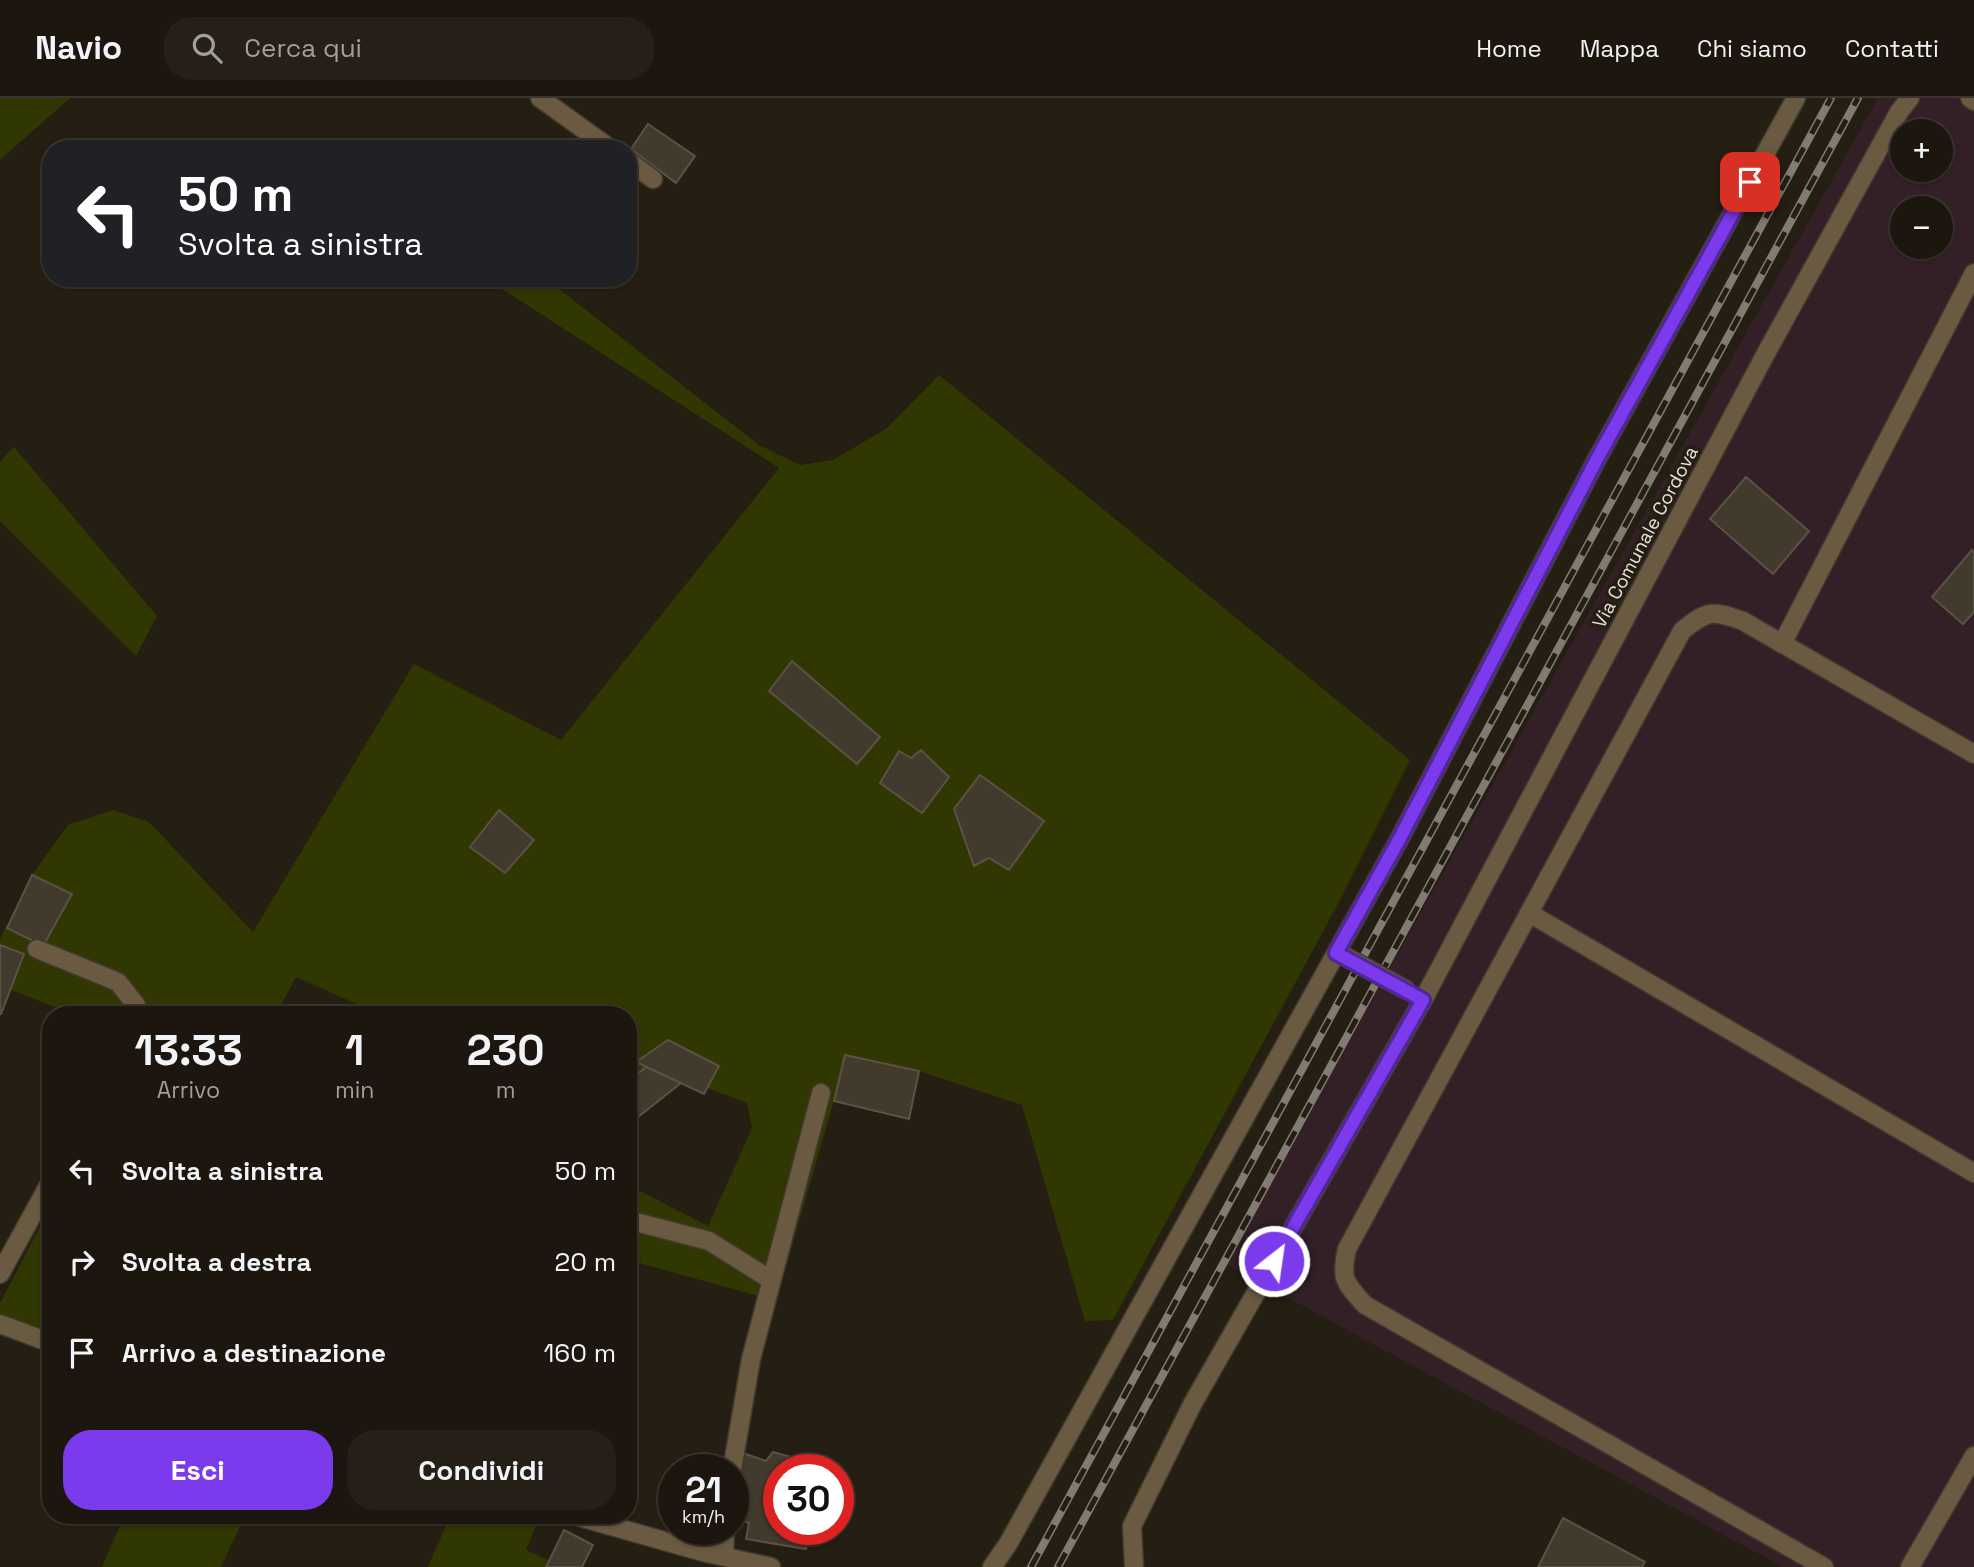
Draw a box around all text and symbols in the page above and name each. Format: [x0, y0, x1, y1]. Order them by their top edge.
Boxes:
search box [164, 17, 654, 80]
text: Navio [35, 27, 122, 69]
icon: search [188, 29, 226, 67]
text: Cerca qui [244, 31, 362, 65]
text: Home [1476, 33, 1542, 64]
text: Mappa [1580, 33, 1659, 64]
text: Chi siamo [1697, 33, 1807, 64]
text: Contatti [1845, 33, 1939, 64]
map controls [1890, 119, 1953, 259]
button: + [1890, 119, 1953, 182]
pin [1720, 152, 1780, 212]
text: 50 m [178, 163, 293, 225]
icon: arrive [1731, 163, 1769, 201]
icon: left [63, 168, 154, 259]
button: − [1890, 196, 1953, 259]
text: Svolta a sinistra [178, 224, 423, 264]
street label: Via Comunale Cordova [1586, 442, 1704, 632]
text: 13:33 [134, 1024, 243, 1077]
text: 1 [345, 1024, 364, 1077]
text: 230 [467, 1024, 545, 1077]
text: Arrivo [157, 1075, 220, 1105]
text: min [335, 1075, 374, 1105]
text: m [496, 1075, 516, 1105]
icon: left [63, 1152, 101, 1190]
text: Svolta a sinistra [122, 1154, 323, 1188]
text: 50 m [555, 1154, 616, 1188]
position arrow [1237, 1224, 1311, 1298]
icon: right [63, 1243, 101, 1281]
text: Svolta a destra [122, 1245, 311, 1279]
text: 20 m [555, 1245, 616, 1279]
icon: arrive [63, 1334, 101, 1372]
text: Arrivo a destinazione [122, 1336, 386, 1370]
text: 160 m [544, 1336, 616, 1370]
button: Esci [63, 1430, 333, 1510]
button: Condividi [347, 1430, 616, 1510]
speed limit sign: 30 [763, 1454, 854, 1545]
text: 21 [685, 1468, 722, 1512]
text: km/h [682, 1505, 725, 1528]

